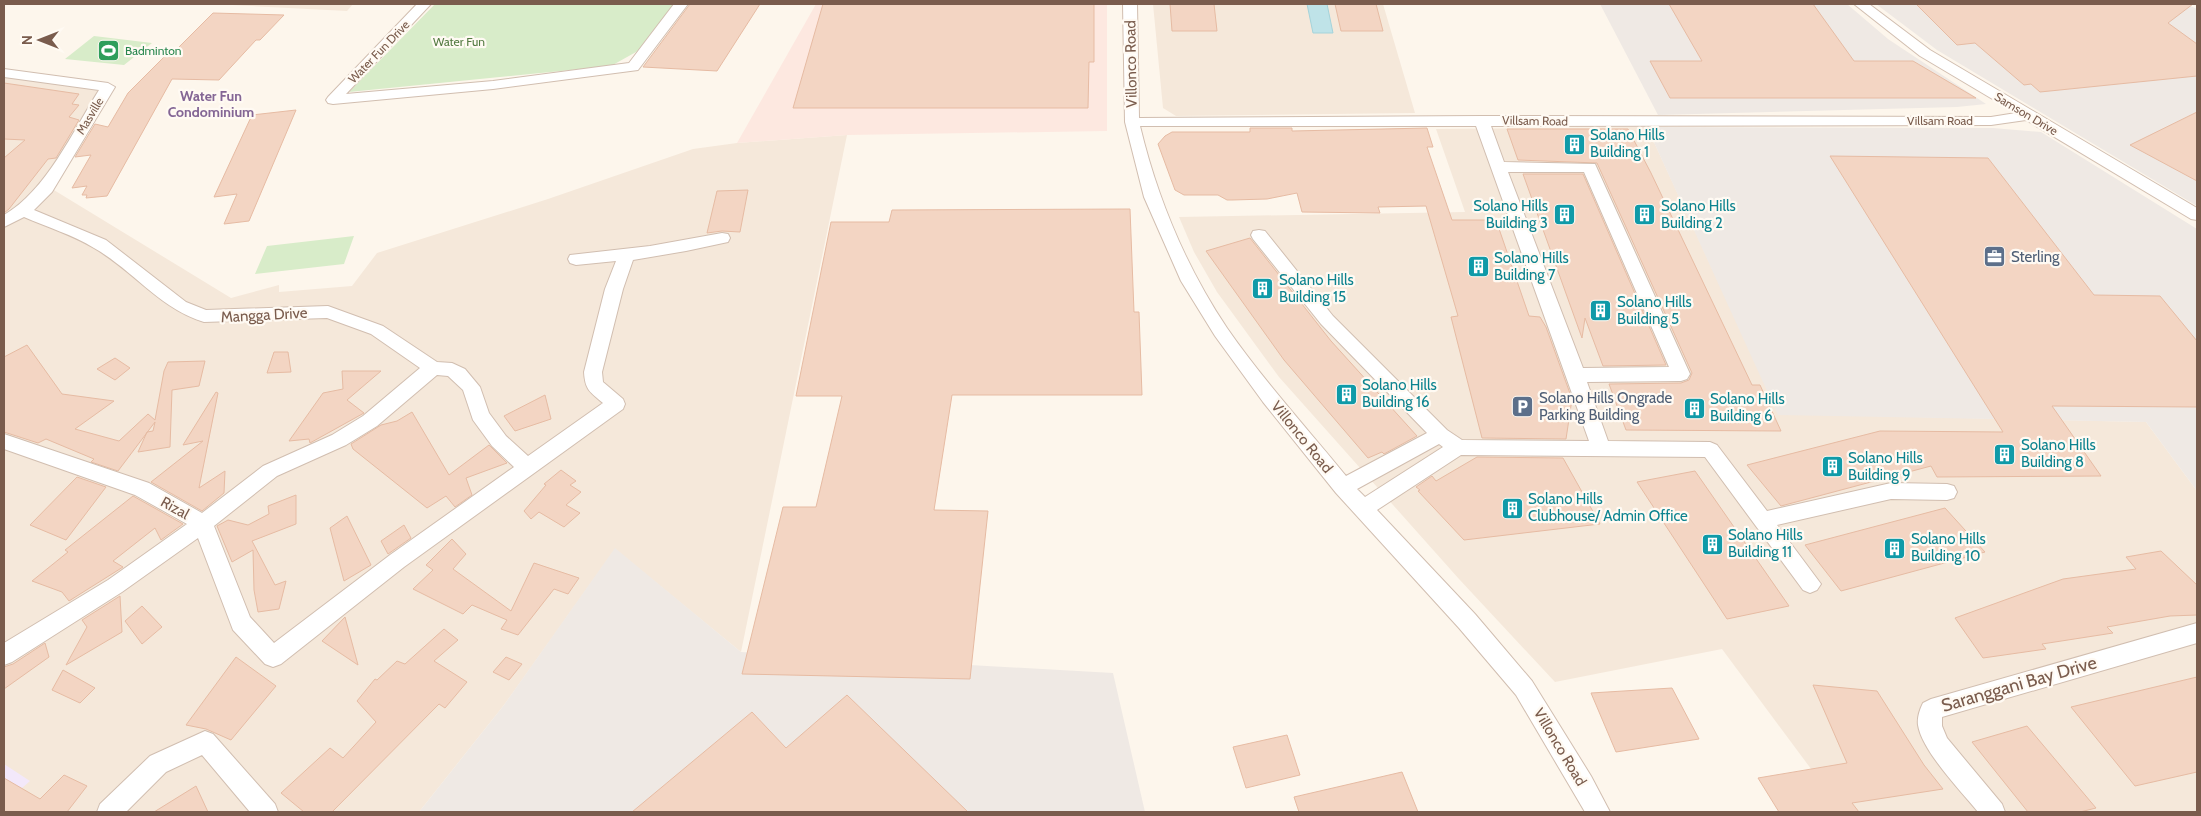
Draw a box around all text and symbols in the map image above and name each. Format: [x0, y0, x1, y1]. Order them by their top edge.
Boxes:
north arrow [15, 15, 65, 65]
street label: Water Fun Drive [345, 17, 412, 86]
street label: Villonco Road [1121, 20, 1141, 108]
park label: Water Fun [433, 34, 485, 49]
text: N [18, 35, 36, 45]
sports icon: Badminton [97, 39, 121, 63]
place label: Badminton [125, 43, 182, 58]
district label: Water Fun Condominium [168, 87, 254, 121]
street label: Samson Drive [1992, 89, 2061, 138]
street label: Masville [73, 94, 106, 137]
street label: Villsam Road [1502, 112, 1568, 129]
street label: Villsam Road [1907, 113, 1973, 128]
place label: Solano Hills Building 1 [1590, 126, 1665, 161]
building icon: Solano Hills Building 1 [1562, 132, 1586, 156]
place label: Solano Hills Building 3 [1473, 197, 1548, 232]
place label: Solano Hills Building 2 [1661, 197, 1736, 232]
building icon: Solano Hills Building 3 [1552, 203, 1576, 227]
building icon: Solano Hills Building 2 [1633, 203, 1657, 227]
office icon: Sterling [1983, 245, 2007, 269]
place label: Sterling [2011, 248, 2060, 266]
place label: Solano Hills Building 7 [1494, 249, 1569, 284]
building icon: Solano Hills Building 7 [1466, 255, 1490, 279]
place label: Solano Hills Building 15 [1279, 271, 1354, 306]
building icon: Solano Hills Building 15 [1251, 277, 1275, 301]
place label: Solano Hills Building 5 [1617, 293, 1692, 328]
building icon: Solano Hills Building 5 [1589, 299, 1613, 323]
street label: Mangga Drive [220, 304, 308, 326]
place label: Solano Hills Building 16 [1362, 376, 1437, 411]
building icon: Solano Hills Building 16 [1334, 382, 1358, 406]
place label: Solano Hills Ongrade Parking Building [1539, 389, 1673, 424]
place label: Solano Hills Building 6 [1710, 390, 1785, 425]
parking icon: Solano Hills Ongrade Parking Building [1511, 395, 1535, 419]
building icon: Solano Hills Building 6 [1682, 396, 1706, 420]
street label: Villonco Road [1267, 397, 1337, 477]
place label: Solano Hills Building 8 [2021, 436, 2096, 471]
building icon: Solano Hills Building 8 [1993, 442, 2017, 466]
place label: Solano Hills Building 9 [1848, 449, 1923, 484]
building icon: Solano Hills Building 9 [1820, 455, 1844, 479]
place label: Solano Hills Clubhouse/ Admin Office [1528, 490, 1688, 525]
street label: Rizal [158, 493, 193, 523]
building icon: Solano Hills Clubhouse/ Admin Office [1500, 496, 1524, 520]
place label: Solano Hills Building 11 [1728, 526, 1803, 561]
place label: Solano Hills Building 10 [1911, 530, 1986, 565]
building icon: Solano Hills Building 11 [1700, 532, 1724, 556]
building icon: Solano Hills Building 10 [1883, 536, 1907, 560]
street label: Saranggani Bay Drive [1939, 651, 2099, 717]
street label: Villonco Road [1530, 705, 1590, 789]

